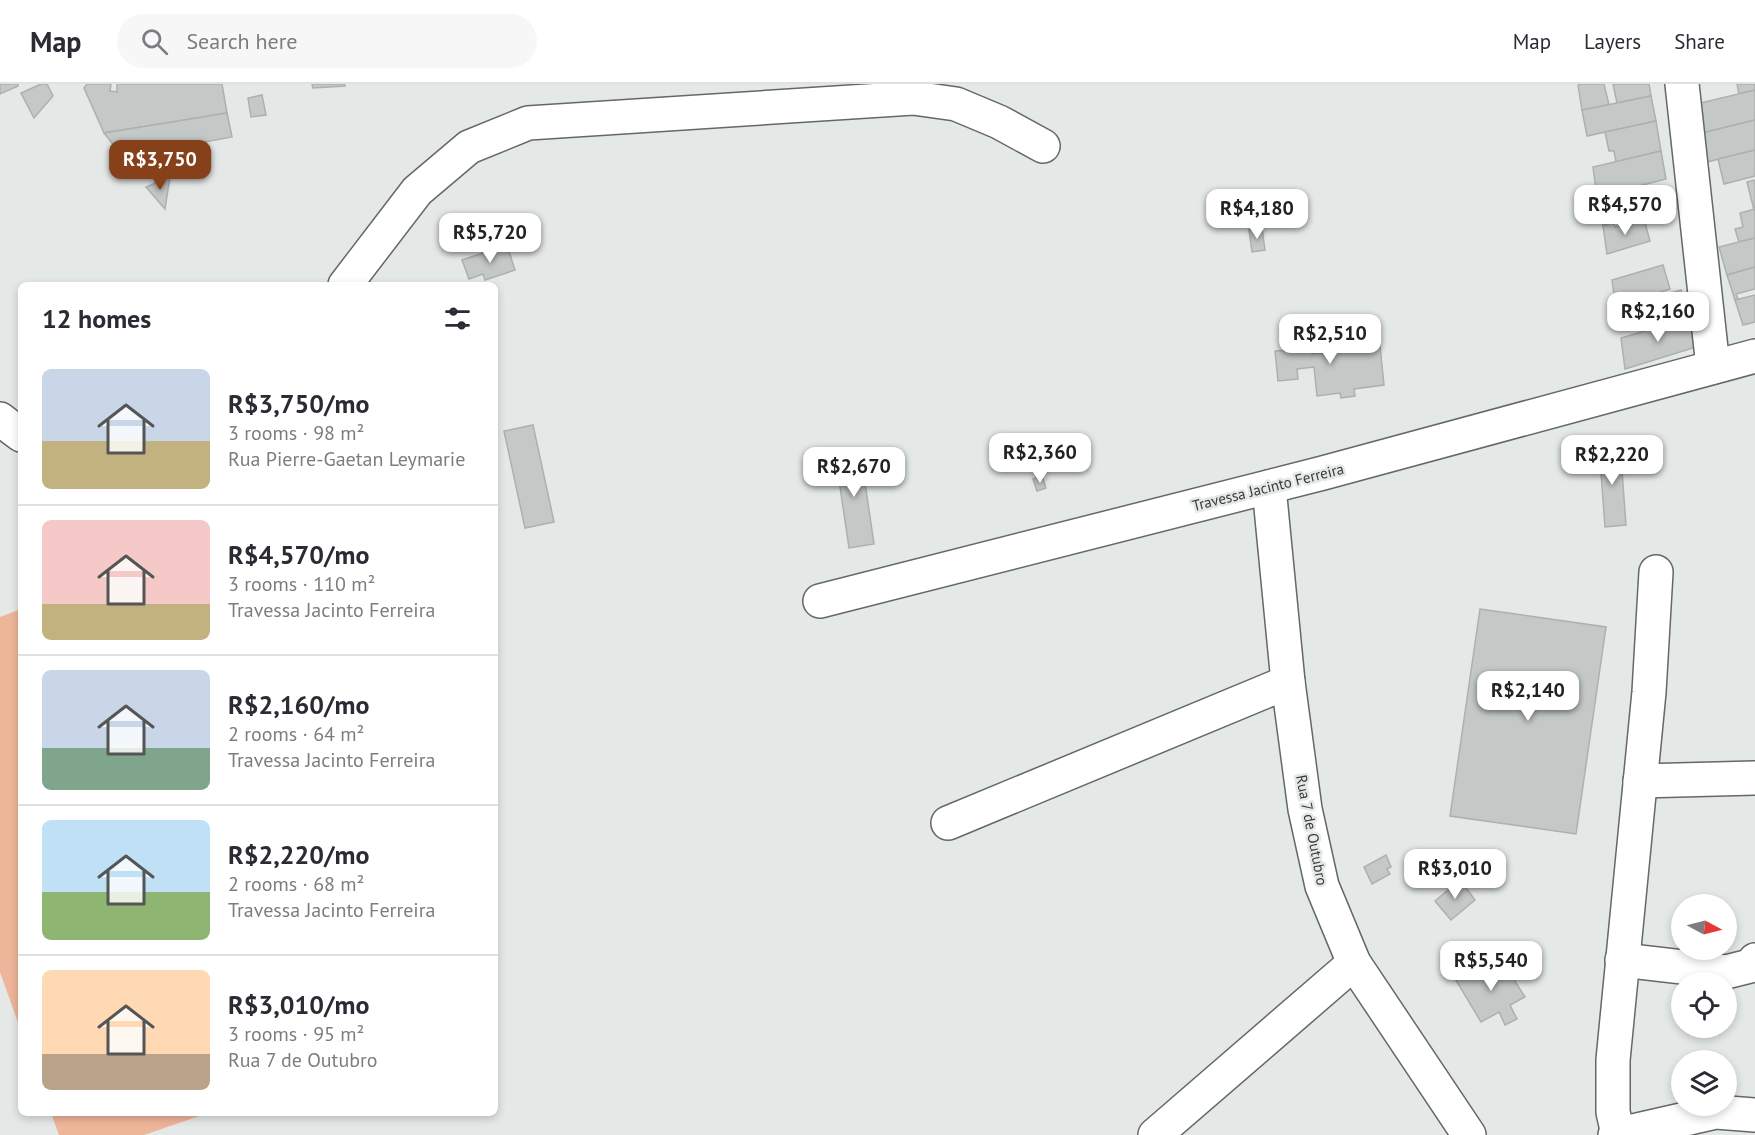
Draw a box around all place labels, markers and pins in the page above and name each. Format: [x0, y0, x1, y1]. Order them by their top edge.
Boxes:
pin: R$3,750 [105, 140, 215, 191]
pin: R$4,570 [1570, 185, 1680, 236]
pin: R$4,180 [1202, 189, 1312, 240]
pin: R$5,720 [435, 213, 545, 264]
pin: R$2,160 [1603, 292, 1713, 343]
pin: R$2,510 [1275, 314, 1385, 365]
pin: R$2,360 [985, 433, 1095, 484]
pin: R$2,220 [1557, 435, 1667, 486]
pin: R$2,670 [799, 447, 909, 498]
pin: R$2,140 [1473, 671, 1583, 722]
pin: R$3,010 [1400, 849, 1510, 900]
pin: R$5,540 [1436, 941, 1546, 992]

